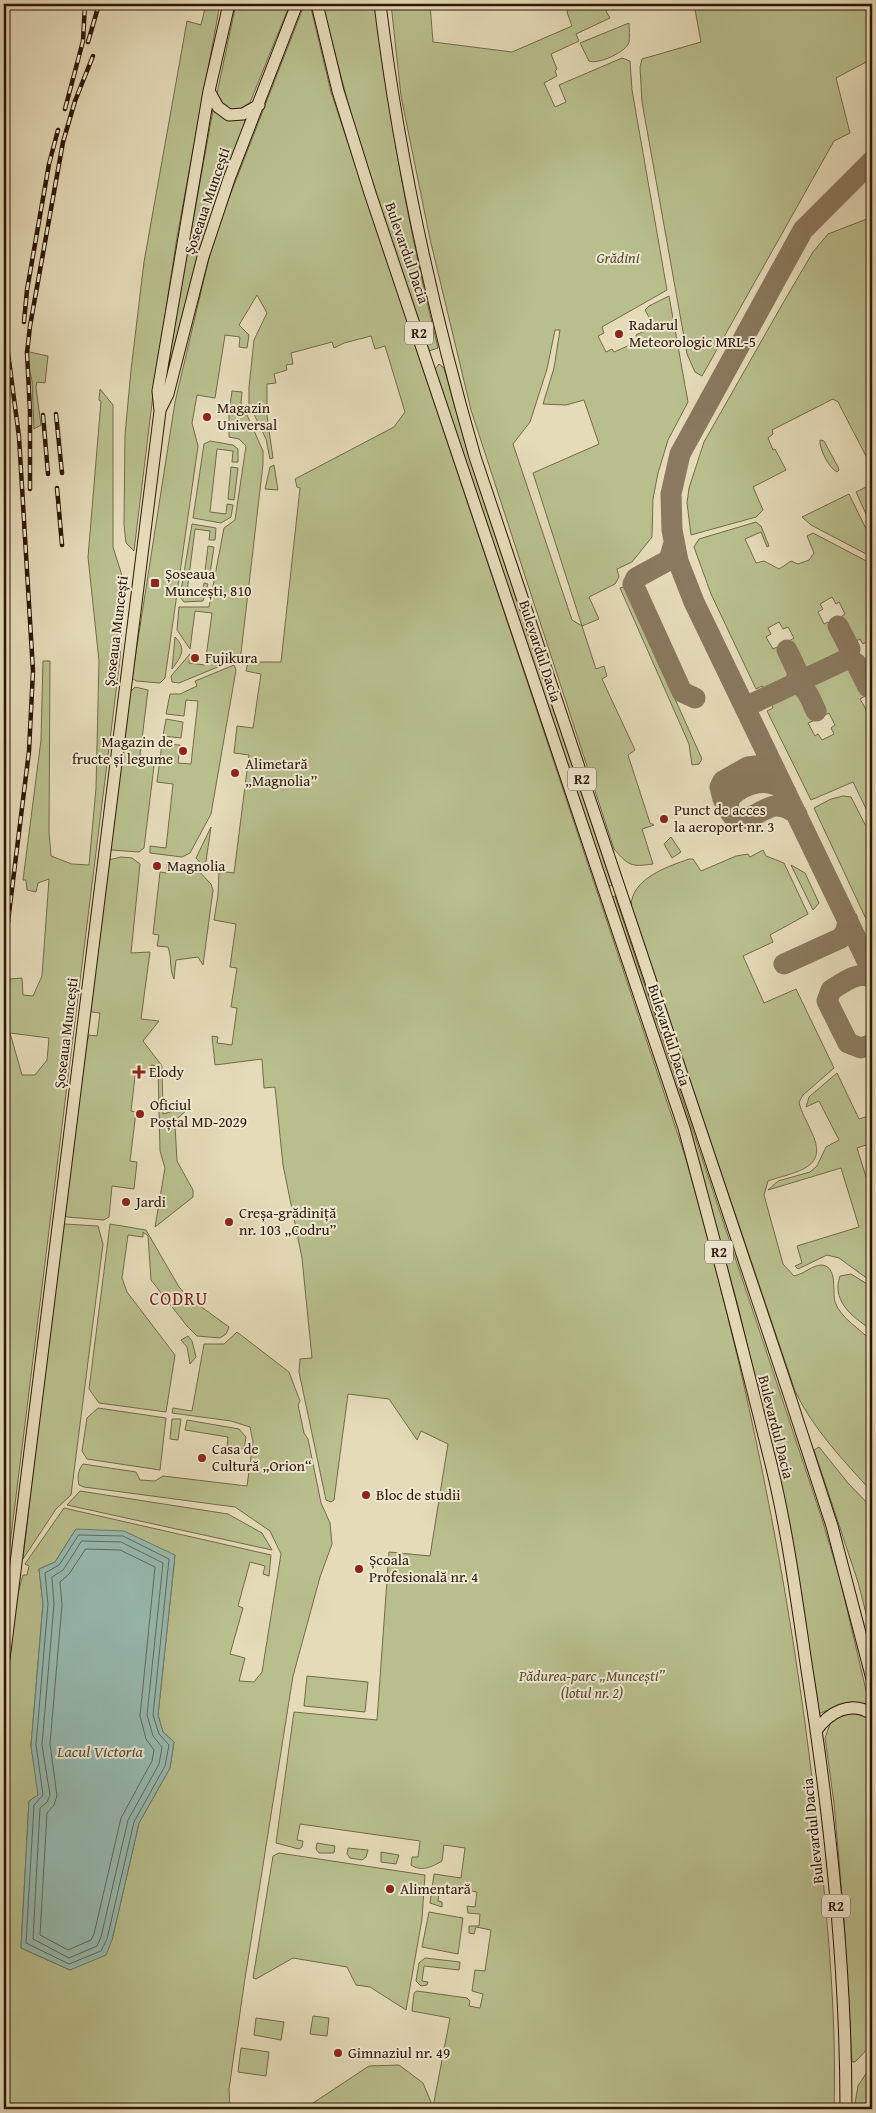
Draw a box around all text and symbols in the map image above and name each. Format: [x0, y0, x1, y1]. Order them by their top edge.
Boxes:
street label: Șoseaua Muncești [178, 145, 235, 257]
street label: Bulevardul Dacia [380, 199, 435, 306]
park label: Grădini [597, 247, 640, 268]
place label: Radarul Meteorologic MRL-5 [629, 314, 756, 352]
road number: R2 [405, 322, 433, 344]
marker: Radarul Meteorologic MRL-5 [613, 328, 625, 340]
place label: Magazin Universal [217, 397, 277, 435]
marker: Magazin Universal [201, 411, 213, 423]
place label: Șoseaua Muncești, 810 [165, 563, 252, 601]
street label: Șoseaua Muncești [98, 574, 133, 688]
marker: Șoseaua Muncești, 810 [149, 577, 161, 589]
street label: Bulevardul Dacia [514, 597, 567, 704]
place label: Fujikura [205, 647, 258, 668]
marker: Fujikura [189, 652, 201, 664]
place label: Magazin de fructe și legume [72, 731, 173, 769]
marker: Magazin de fructe și legume [177, 745, 189, 757]
place label: Alimetară „Magnolia” [245, 753, 317, 791]
marker: Alimetară „Magnolia” [229, 767, 241, 779]
road number: R2 [568, 768, 596, 791]
place label: Punct de acces la aeroport nr. 3 [674, 799, 775, 837]
marker: Punct de acces la aeroport nr. 3 [658, 813, 670, 825]
place label: Magnolia [167, 855, 225, 876]
marker: Magnolia [151, 860, 163, 872]
street label: Șoseaua Muncești [48, 976, 83, 1090]
street label: Bulevardul Dacia [643, 981, 696, 1088]
place label: Elody [149, 1061, 184, 1082]
marker: Elody [133, 1066, 145, 1078]
place label: Oficiul Poștal MD-2029 [150, 1094, 247, 1132]
marker: Oficiul Poștal MD-2029 [134, 1108, 146, 1120]
place label: Jardi [134, 1191, 166, 1212]
marker: Jardi [120, 1196, 132, 1208]
place label: Creșa-grădiniță nr. 103 „Codru” [239, 1202, 337, 1240]
marker: Creșa-grădiniță nr. 103 „Codru” [223, 1216, 235, 1228]
road number: R2 [705, 1240, 733, 1264]
district label: CODRU [150, 1285, 208, 1312]
street label: Bulevardul Dacia [753, 1373, 799, 1481]
place label: Casa de Cultură „Orion“ [212, 1438, 312, 1476]
marker: Casa de Cultură „Orion“ [196, 1452, 208, 1464]
place label: Bloc de studii [376, 1484, 460, 1505]
marker: Bloc de studii [360, 1489, 372, 1501]
place label: Școala Profesională nr. 4 [369, 1549, 478, 1587]
marker: Școala Profesională nr. 4 [353, 1563, 365, 1575]
park label: Pădurea-parc „Muncești” (lotul nr. 2) [518, 1665, 666, 1703]
water label: Lacul Victoria [56, 1739, 144, 1763]
street label: Bulevardul Dacia [797, 1777, 828, 1885]
place label: Alimentară [400, 1878, 471, 1899]
marker: Alimentară [384, 1883, 396, 1895]
road number: R2 [822, 1894, 850, 1918]
place label: Gimnaziul nr. 49 [348, 2042, 450, 2063]
marker: Gimnaziul nr. 49 [332, 2047, 344, 2059]

